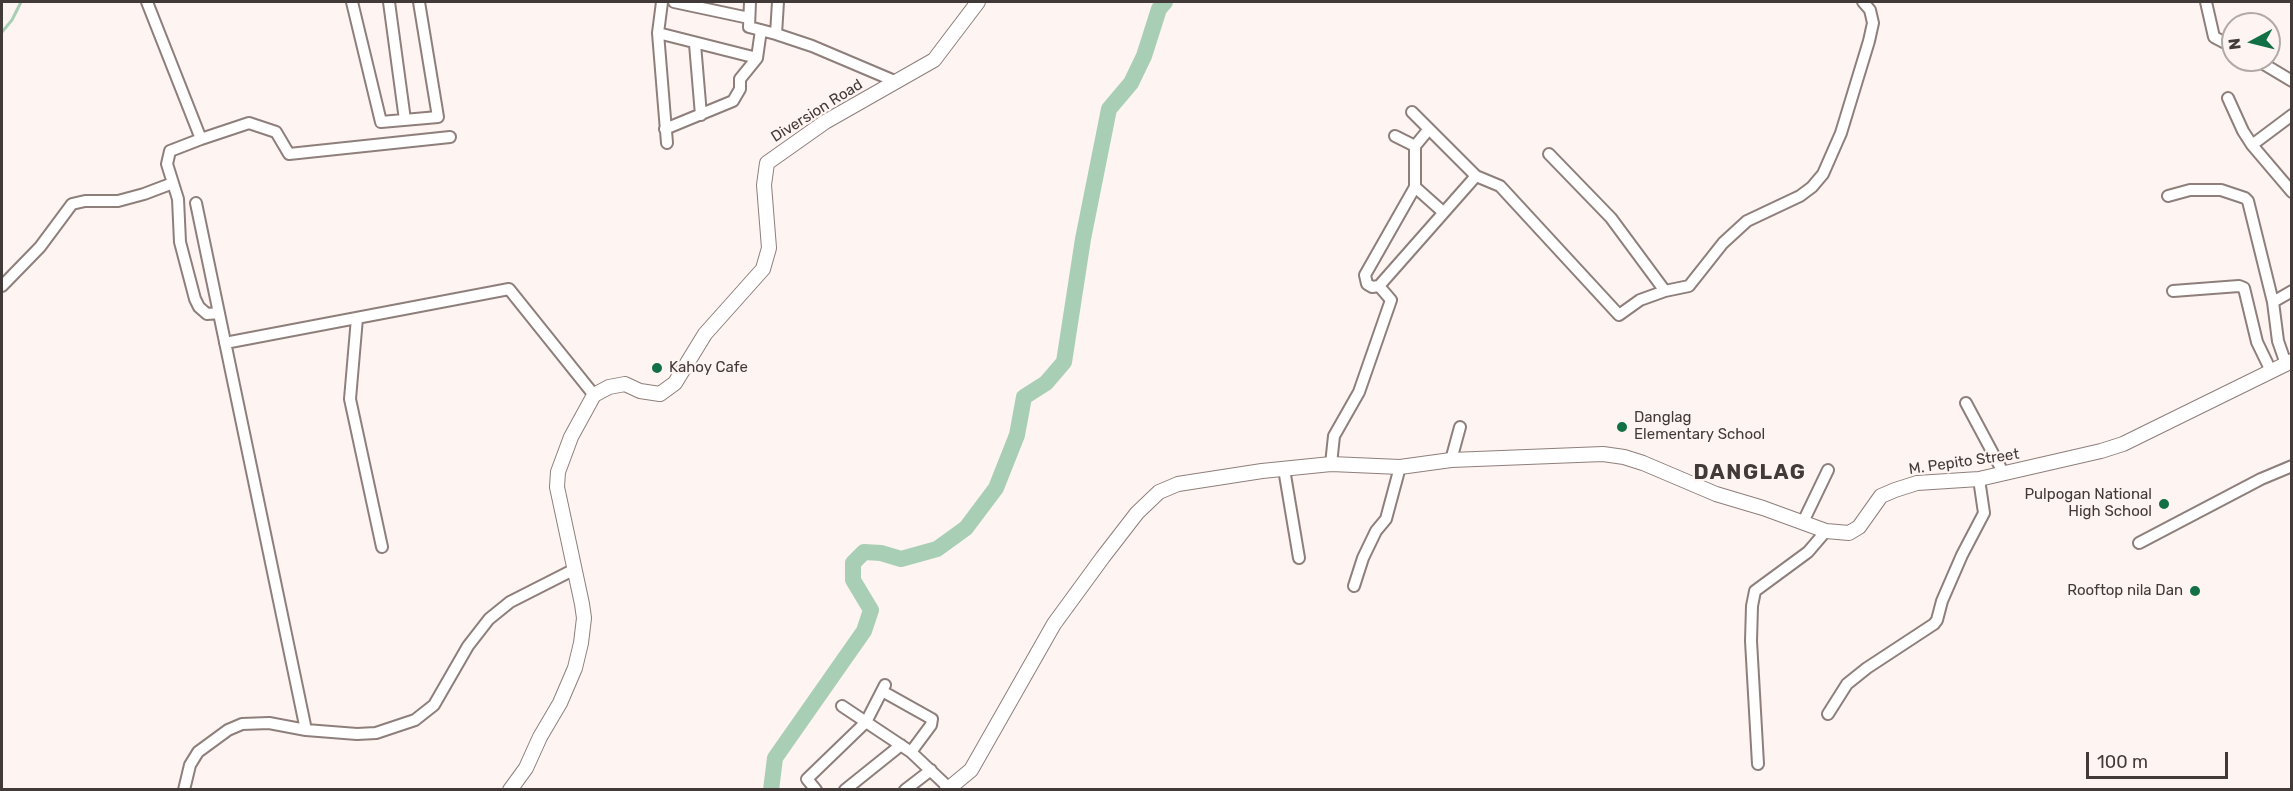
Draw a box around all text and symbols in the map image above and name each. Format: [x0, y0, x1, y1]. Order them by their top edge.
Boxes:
north arrow [2221, 12, 2281, 72]
text: N [2224, 37, 2245, 51]
street label: Diversion Road [768, 76, 866, 146]
place label: Kahoy Cafe [669, 359, 748, 377]
marker: Kahoy Cafe [650, 361, 664, 375]
place label: Danglag Elementary School [1634, 409, 1765, 444]
marker: Danglag Elementary School [1615, 420, 1629, 434]
street label: M. Pepito Street [1908, 445, 2020, 479]
district label: DANGLAG [1694, 460, 1806, 486]
place label: Pulpogan National High School [2024, 486, 2152, 521]
marker: Pulpogan National High School [2157, 497, 2171, 511]
place label: Rooftop nila Dan [2067, 582, 2183, 600]
marker: Rooftop nila Dan [2188, 584, 2202, 598]
scale bar [2089, 740, 2232, 778]
text: 100 m [2097, 751, 2148, 773]

